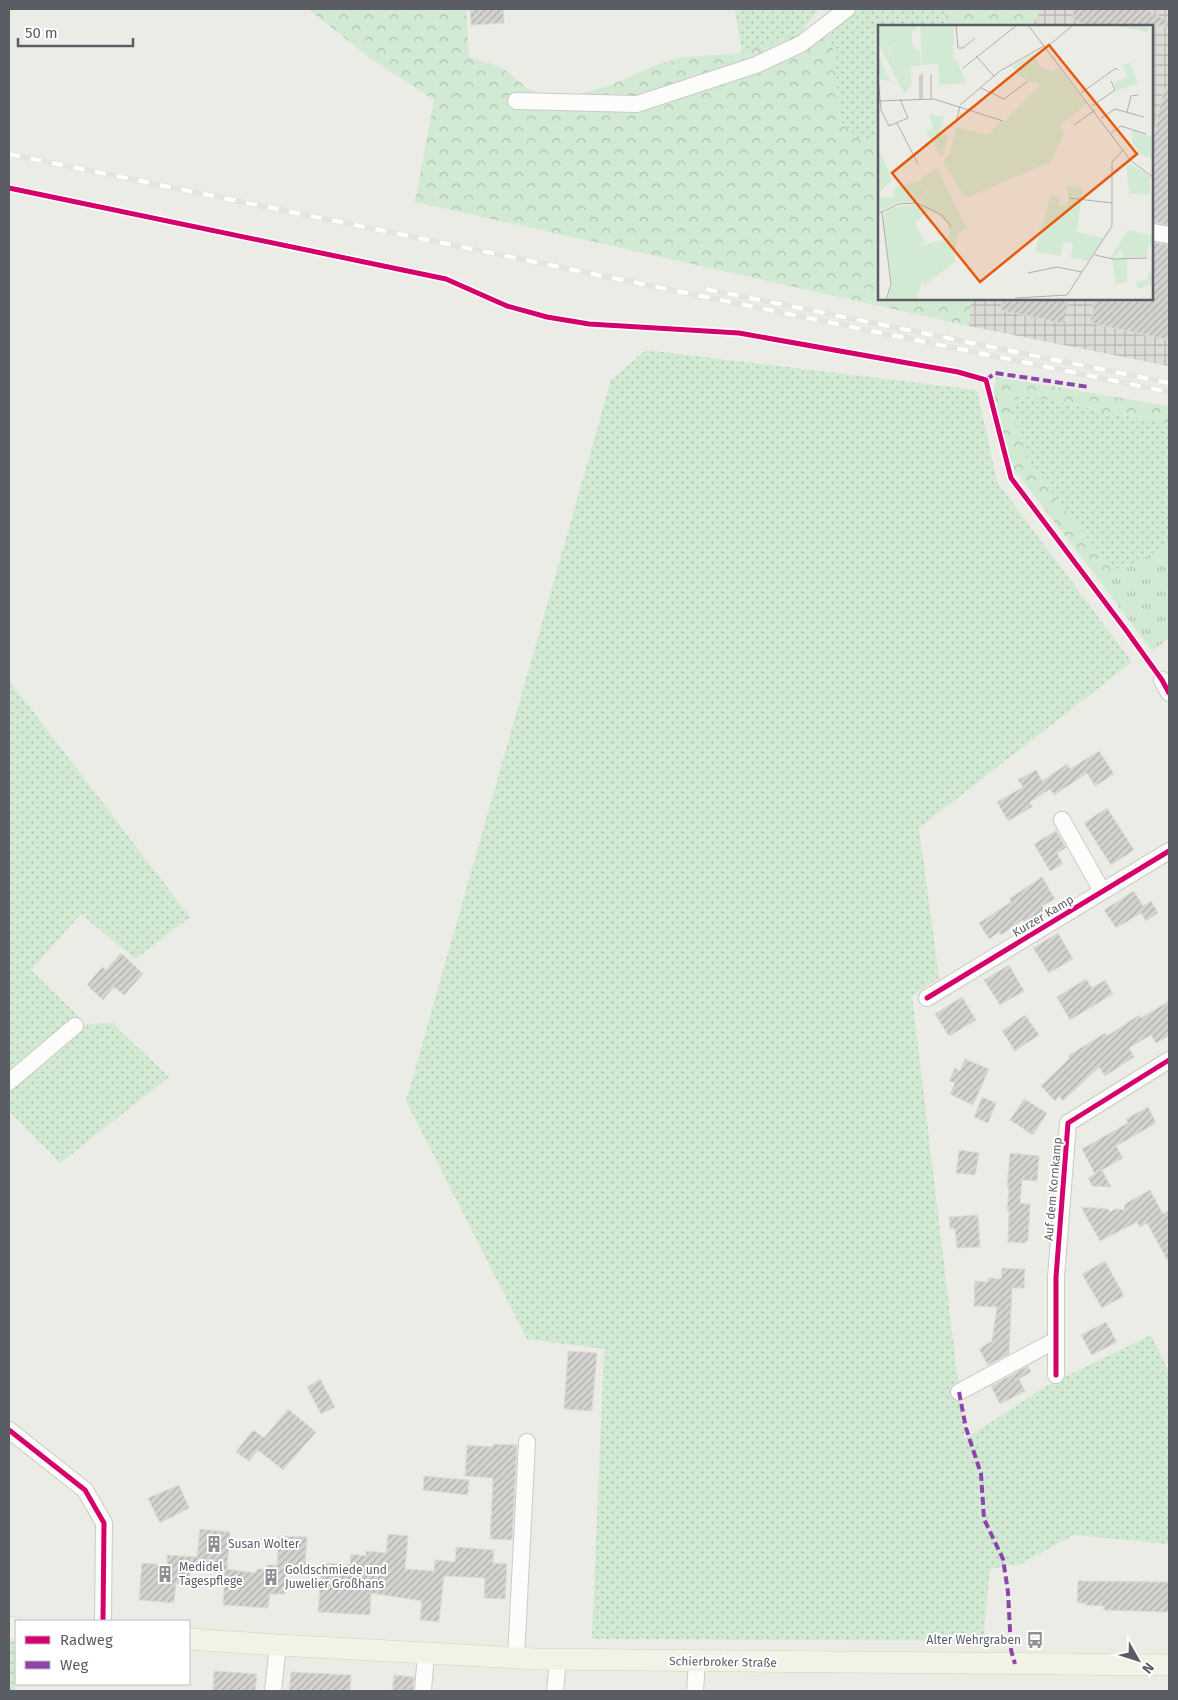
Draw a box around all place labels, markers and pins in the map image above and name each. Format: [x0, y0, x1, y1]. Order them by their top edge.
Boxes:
building icon: Susan Wolter [204, 1534, 224, 1554]
place label: Susan Wolter [228, 1537, 300, 1551]
place label: Medidel Tagespflege [179, 1560, 243, 1588]
place label: Goldschmiede und Juwelier Großhans [285, 1563, 387, 1591]
building icon: Medidel Tagespflege [155, 1564, 175, 1584]
building icon: Goldschmiede und Juwelier Großhans [261, 1567, 281, 1587]
bus stop icon: Alter Wehrgraben [1025, 1630, 1045, 1650]
place label: Alter Wehrgraben [927, 1633, 1021, 1647]

